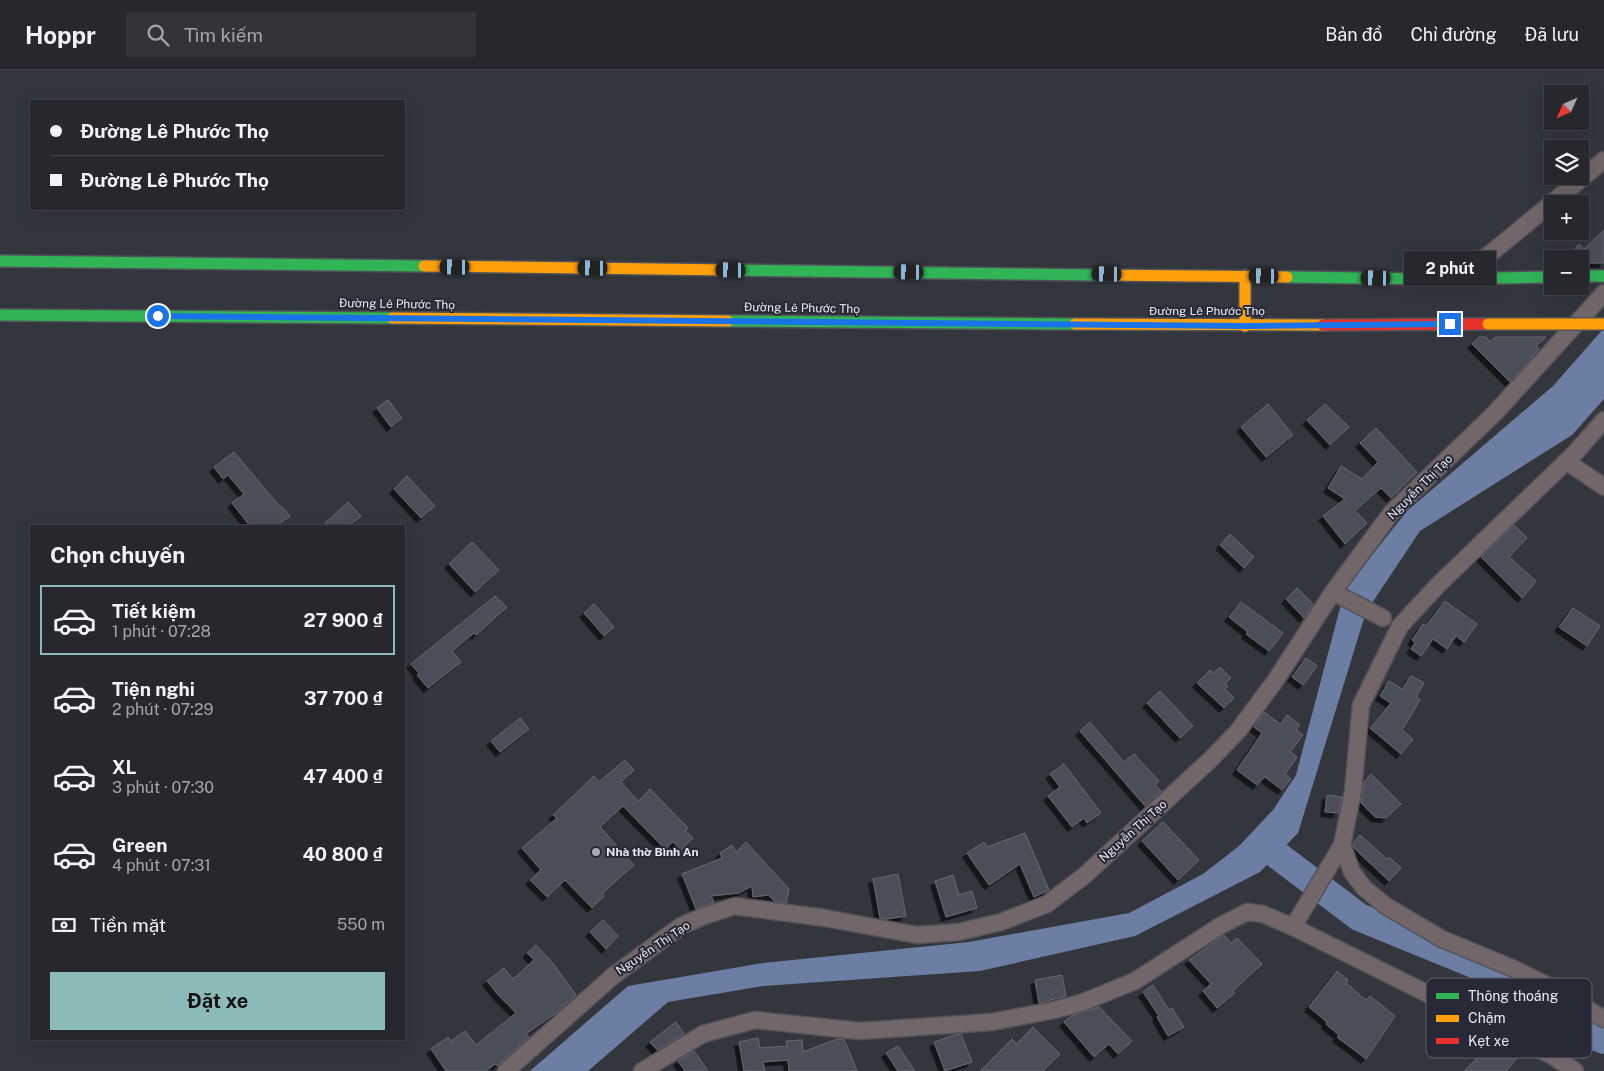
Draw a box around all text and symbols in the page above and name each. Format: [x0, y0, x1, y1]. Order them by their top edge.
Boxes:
search box [126, 12, 476, 57]
text: Hoppr [25, 21, 96, 49]
icon: search [144, 21, 172, 49]
text: Tìm kiếm [184, 24, 263, 46]
text: Bản đồ [1325, 24, 1382, 45]
text: Chỉ đường [1410, 24, 1497, 45]
text: Đã lưu [1525, 24, 1579, 45]
north arrow [1544, 85, 1589, 130]
map controls [1544, 85, 1589, 295]
text: Đường Lê Phước Thọ [80, 120, 269, 142]
button: layers [1544, 140, 1589, 185]
text: Đường Lê Phước Thọ [80, 169, 269, 191]
button: + [1544, 195, 1589, 240]
button: − [1544, 250, 1589, 295]
callout: 2 phút [1404, 252, 1496, 286]
car [439, 259, 470, 275]
text: 2 phút [1425, 259, 1475, 278]
car [577, 260, 608, 276]
car [715, 262, 746, 278]
car [893, 264, 924, 280]
car [1091, 266, 1122, 282]
car [1248, 268, 1279, 284]
car [1360, 270, 1391, 286]
street label: Đường Lê Phước Thọ [339, 296, 455, 312]
street label: Đường Lê Phước Thọ [744, 300, 860, 316]
street label: Đường Lê Phước Thọ [1149, 304, 1265, 318]
route start [147, 305, 169, 327]
route end [1439, 313, 1461, 335]
street label: Nguyễn Thị Tạo [1385, 452, 1455, 522]
text: Chọn chuyến [50, 542, 185, 568]
icon: car [52, 598, 97, 643]
text: Tiết kiệm [112, 600, 196, 622]
text: 27 900 ₫ [303, 609, 383, 631]
text: 1 phút · 07:28 [112, 622, 211, 641]
icon: car [52, 676, 97, 721]
text: Tiện nghi [112, 678, 195, 700]
text: 37 700 ₫ [304, 687, 383, 709]
text: 2 phút · 07:29 [112, 700, 214, 719]
icon: car [52, 754, 97, 799]
text: XL [112, 756, 137, 778]
text: 47 400 ₫ [303, 765, 383, 787]
text: 3 phút · 07:30 [112, 778, 214, 797]
street label: Nguyễn Thị Tạo [1096, 797, 1170, 865]
icon: car [52, 832, 97, 877]
text: Green [112, 834, 167, 856]
text: 40 800 ₫ [302, 843, 383, 865]
place label: Nhà thờ Bình An [606, 845, 699, 859]
marker: Nhà thờ Bình An [590, 846, 602, 858]
text: 4 phút · 07:31 [112, 856, 211, 875]
icon: cash [50, 911, 78, 939]
text: Tiền mặt [90, 914, 166, 936]
text: 550 m [337, 915, 385, 934]
street label: Nguyễn Thị Tạo [613, 918, 693, 978]
button: Đặt xe [50, 972, 385, 1030]
legend [1426, 978, 1592, 1058]
text: Thông thoáng [1468, 988, 1559, 1004]
text: Chậm [1468, 1010, 1506, 1026]
text: Kẹt xe [1468, 1033, 1509, 1049]

